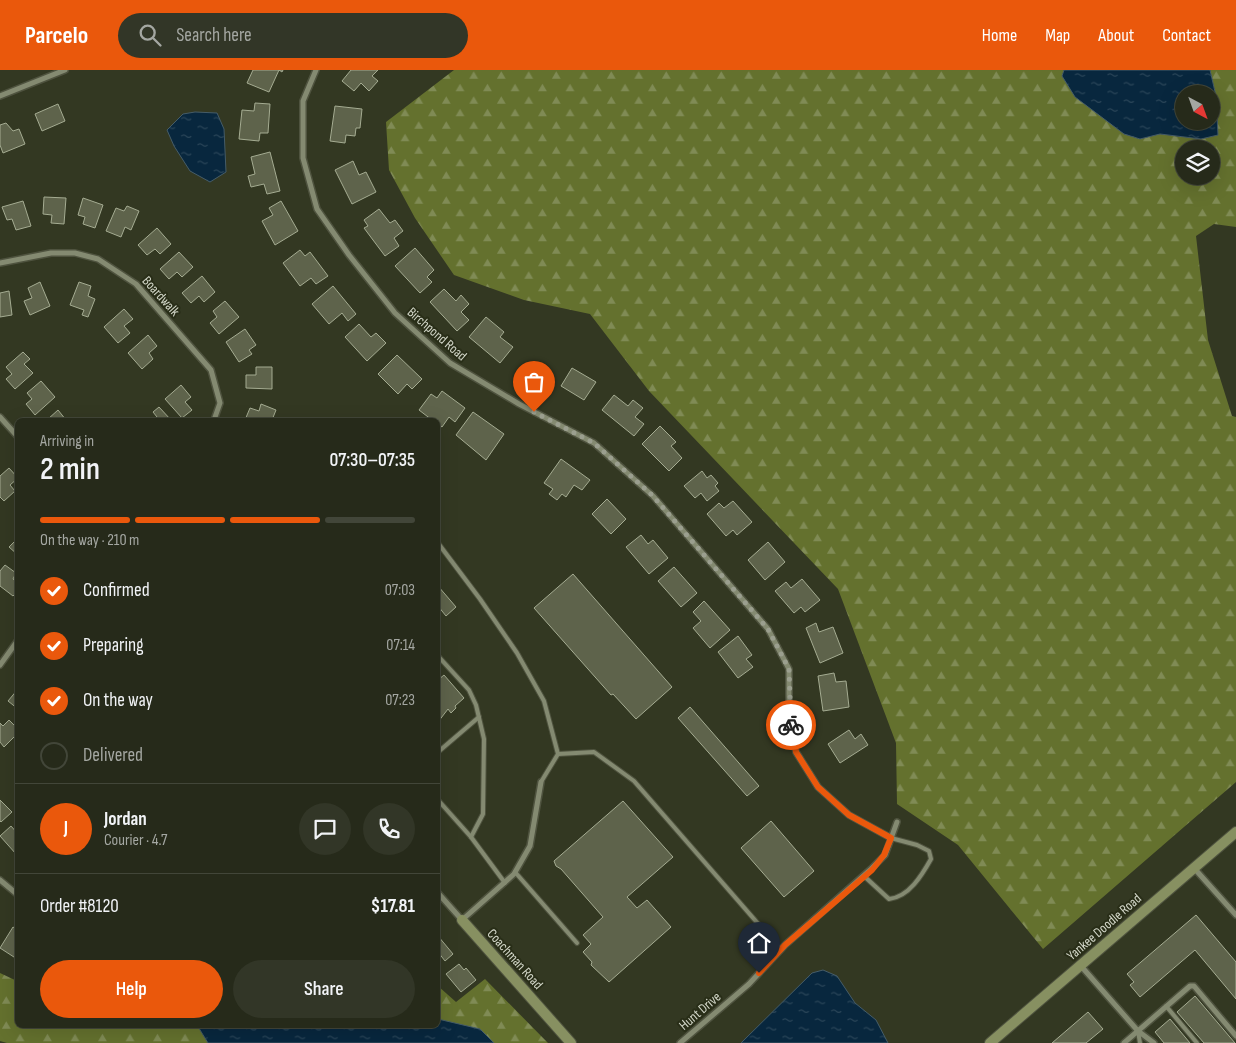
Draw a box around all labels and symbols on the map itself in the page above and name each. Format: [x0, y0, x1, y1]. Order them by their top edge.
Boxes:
north arrow [1175, 85, 1220, 130]
street label: Boardwalk [139, 272, 184, 320]
street label: Birchpond Road [404, 304, 470, 365]
pin [513, 361, 555, 412]
courier [766, 700, 816, 750]
street label: Yankee Doodle Road [1063, 890, 1145, 964]
pin [738, 922, 780, 973]
street label: Coachman Road [483, 925, 547, 993]
street label: Hunt Drive [676, 988, 724, 1034]

